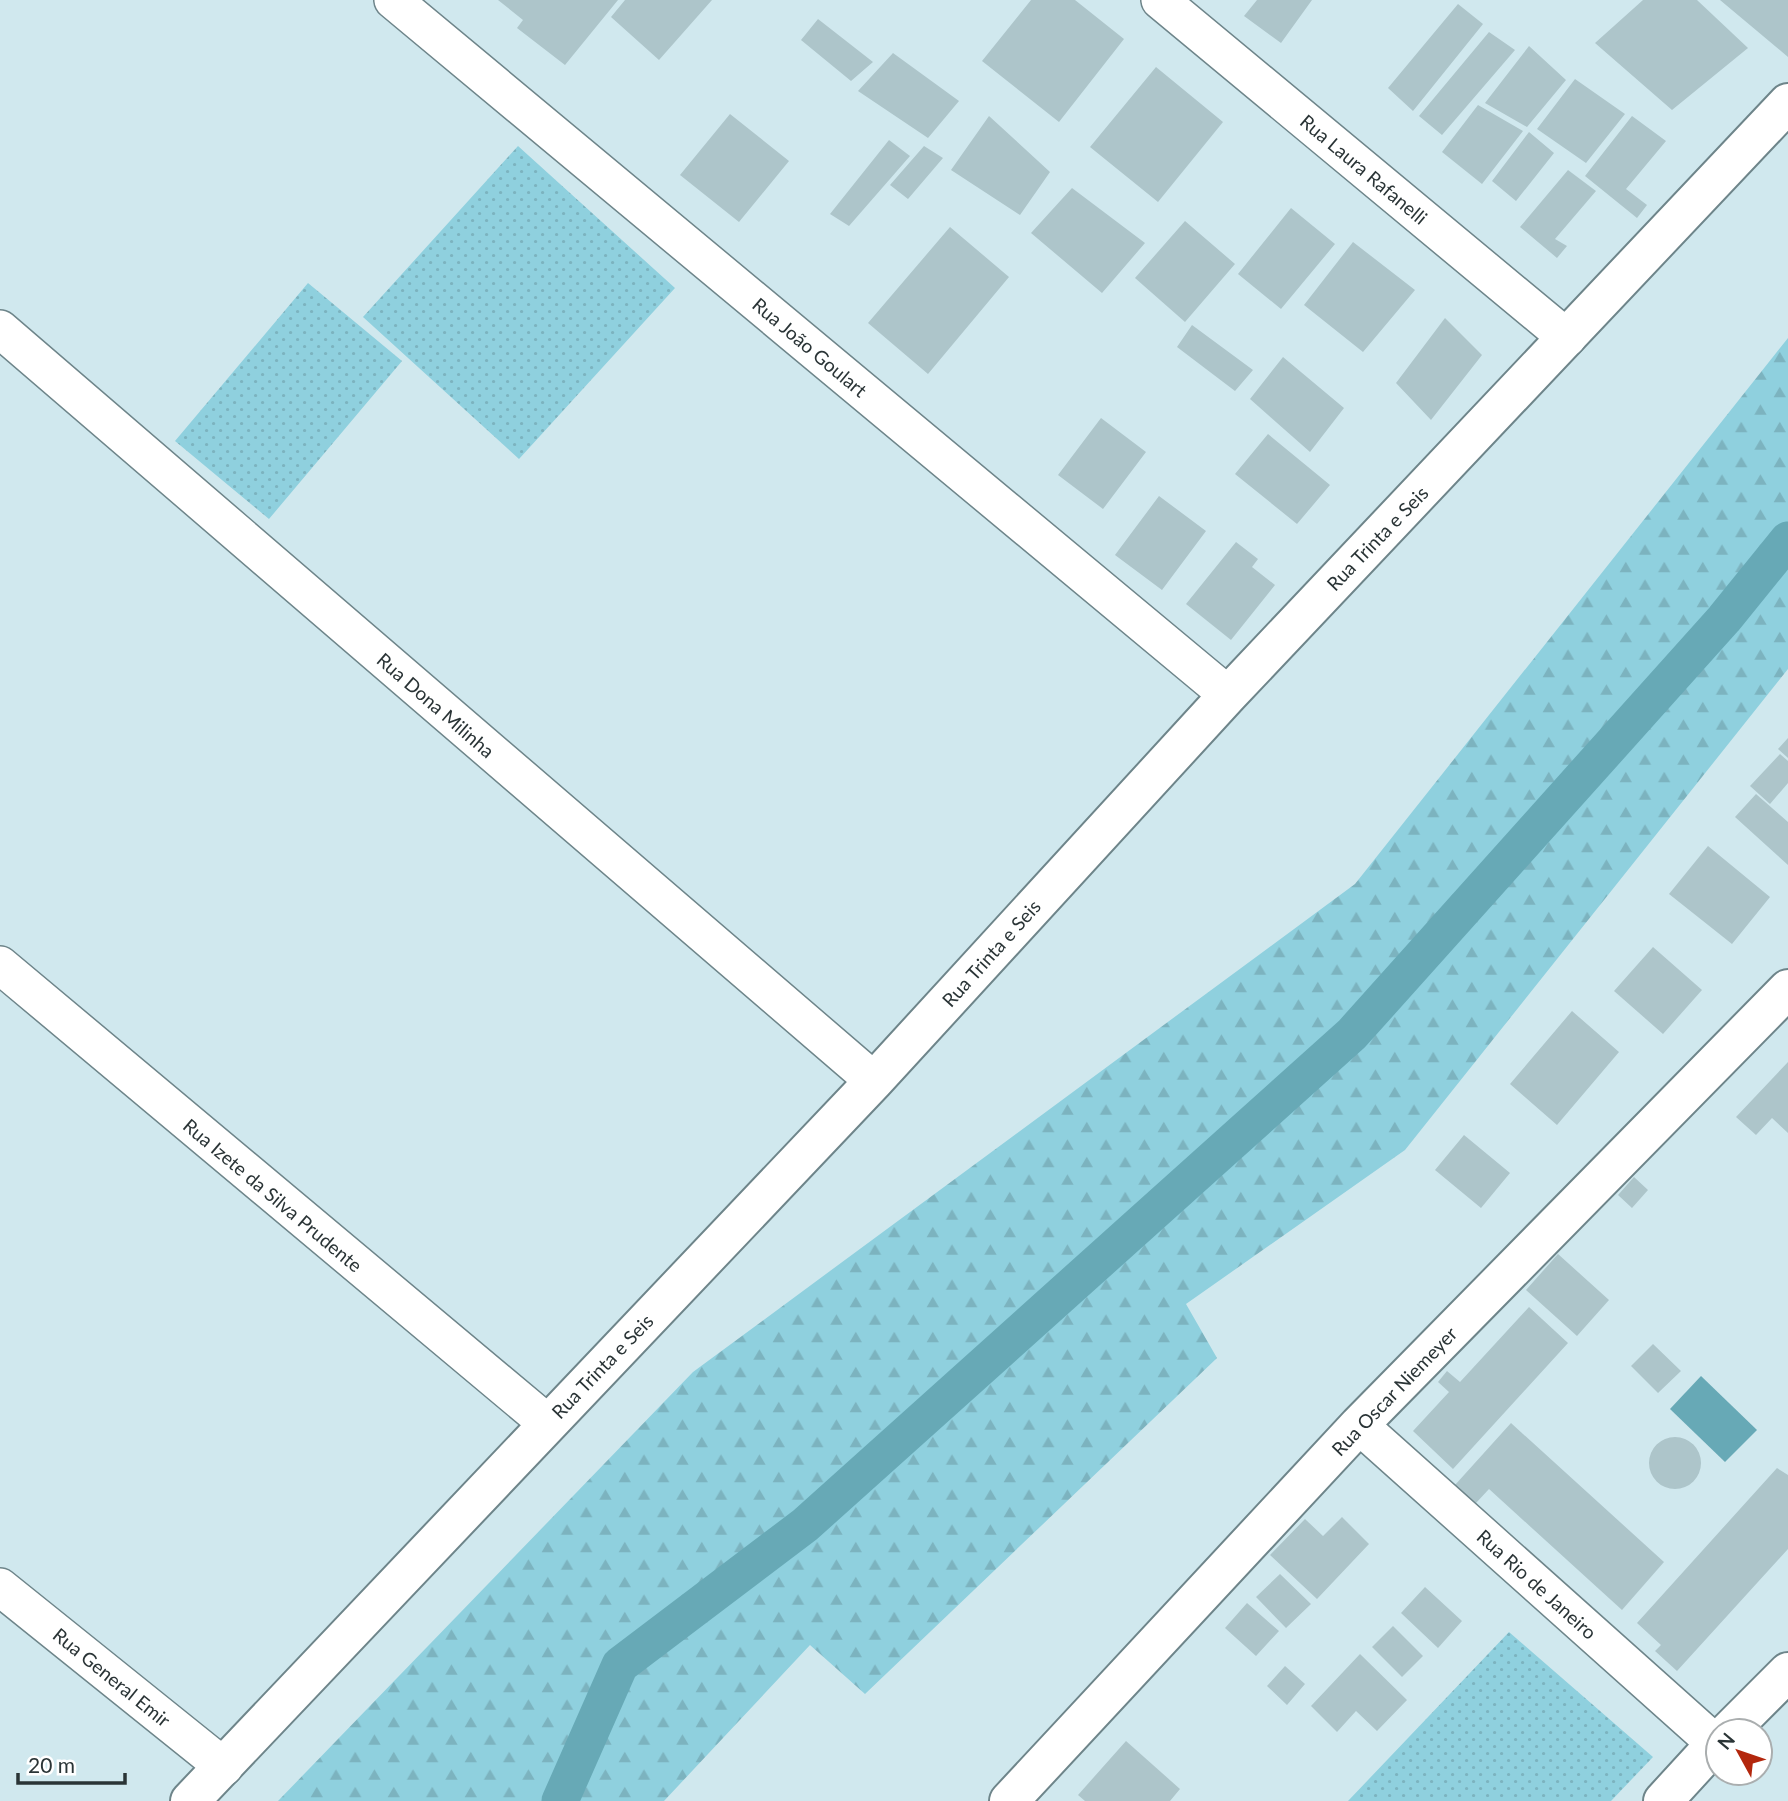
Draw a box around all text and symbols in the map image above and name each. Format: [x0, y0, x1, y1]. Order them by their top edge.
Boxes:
street label: Rua Laura Rafanelli [1296, 109, 1432, 229]
street label: Rua João Goulart [748, 292, 872, 402]
street label: Rua Trinta e Seis [1321, 481, 1433, 595]
street label: Rua Dona Milinha [373, 648, 499, 762]
street label: Rua Trinta e Seis [937, 895, 1045, 1011]
street label: Rua Izete da Silva Prudente [179, 1113, 367, 1277]
street label: Rua Trinta e Seis [546, 1309, 658, 1423]
street label: Rua Oscar Niemeyer [1327, 1322, 1462, 1460]
street label: Rua Rio de Janeiro [1472, 1524, 1602, 1644]
street label: Rua General Emir [49, 1623, 175, 1731]
north arrow [1704, 1717, 1774, 1787]
text: N [1712, 1728, 1739, 1754]
scale bar [18, 1742, 124, 1786]
text: 20 m [28, 1752, 75, 1777]

